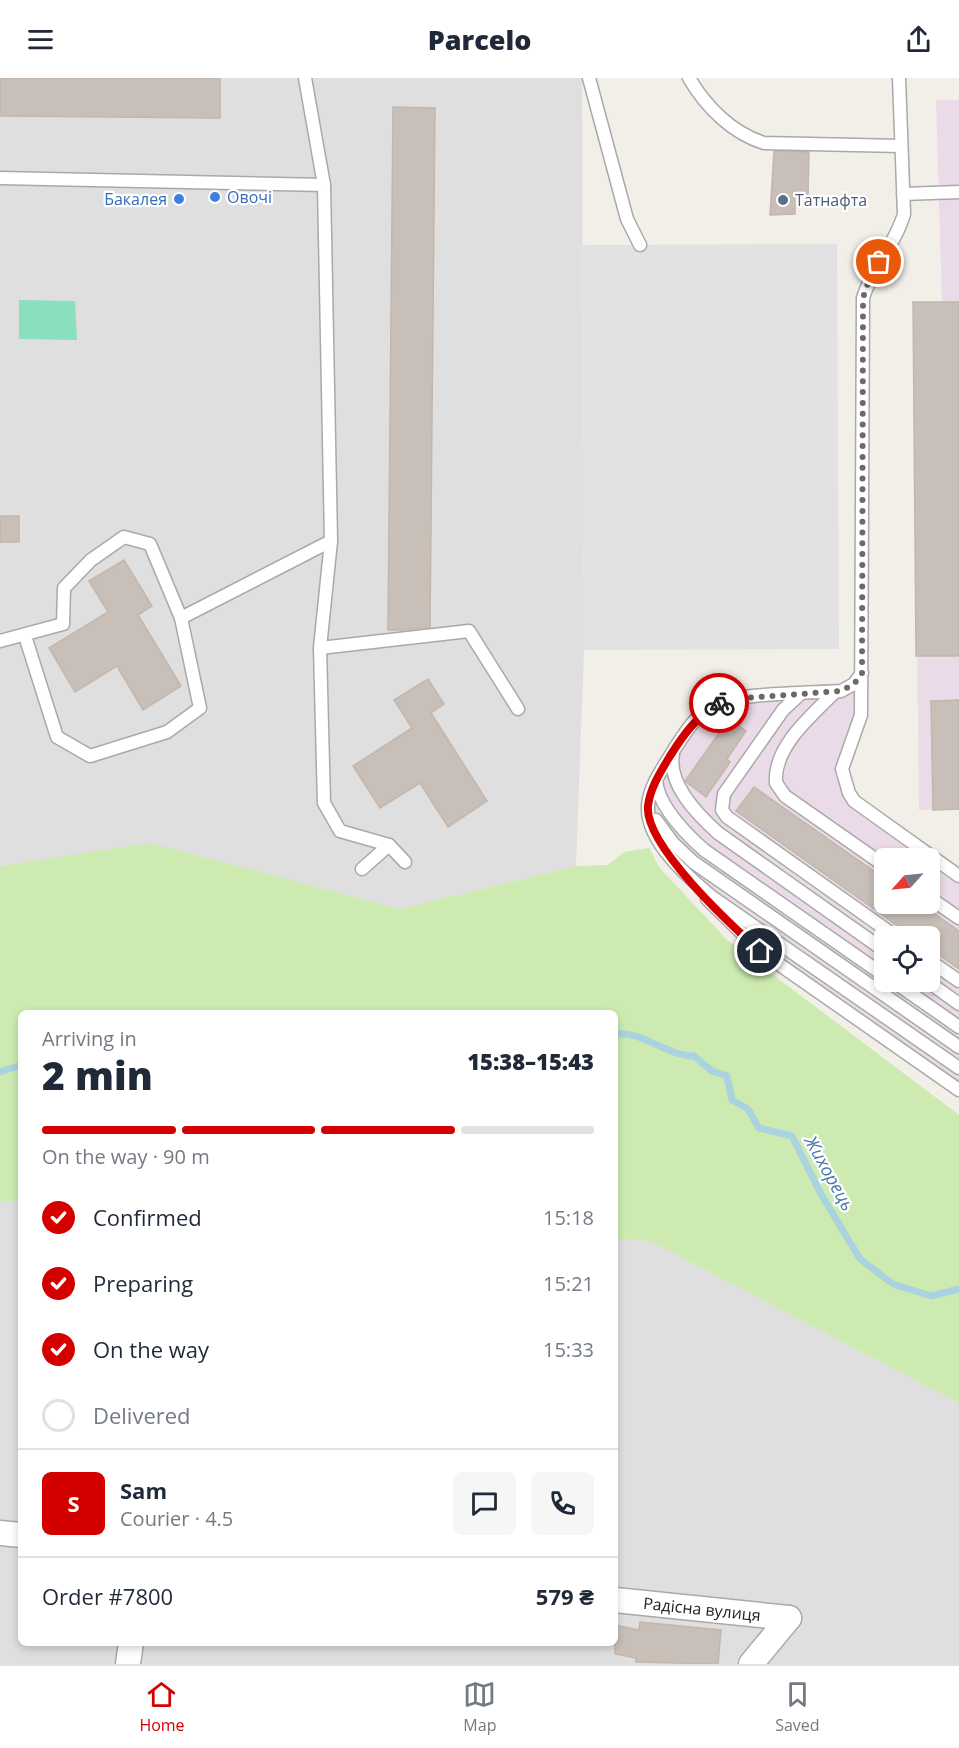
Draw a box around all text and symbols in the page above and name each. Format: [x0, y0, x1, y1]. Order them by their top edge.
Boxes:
text: Parcelo [428, 21, 531, 58]
icon: menu [24, 23, 57, 56]
icon: share [902, 23, 935, 56]
place label: Овочі [227, 186, 272, 208]
place label: Бакалея [104, 188, 167, 210]
place label: Татнафта [795, 189, 867, 211]
marker: Овочі [208, 190, 222, 204]
marker: Бакалея [172, 192, 186, 206]
marker: Татнафта [776, 193, 790, 207]
pin [853, 236, 904, 287]
icon: bag [862, 245, 895, 278]
courier [689, 673, 749, 733]
icon: bike [703, 687, 736, 720]
north arrow [874, 848, 940, 914]
map controls [874, 848, 940, 992]
pin [734, 925, 785, 976]
button: locate [874, 926, 940, 992]
icon: home [743, 934, 776, 967]
text: Arriving in [42, 1025, 137, 1052]
text: 15:38–15:43 [467, 1046, 594, 1076]
text: 2 min [42, 1048, 153, 1101]
water label: Жихорець [799, 1130, 861, 1215]
text: On the way · 90 m [42, 1143, 210, 1170]
icon: check [42, 1201, 75, 1234]
text: Confirmed [93, 1202, 202, 1232]
text: 15:18 [543, 1204, 594, 1231]
icon: check [42, 1267, 75, 1300]
text: Preparing [93, 1268, 193, 1298]
text: 15:21 [543, 1270, 594, 1297]
icon: check [42, 1333, 75, 1366]
text: On the way [93, 1334, 209, 1364]
text: 15:33 [543, 1336, 594, 1363]
text: Delivered [93, 1400, 191, 1430]
button: chat [453, 1472, 516, 1535]
button: phone [531, 1472, 594, 1535]
text: Sam [120, 1475, 167, 1505]
text: S [67, 1488, 80, 1518]
text: Courier · 4.5 [120, 1505, 233, 1532]
text: Order #7800 [42, 1581, 173, 1611]
text: 579 ₴ [536, 1581, 594, 1611]
street label: Радісна вулиця [642, 1592, 762, 1626]
tab: Home [139, 1678, 185, 1736]
tab: Map [463, 1678, 496, 1736]
tab: Saved [775, 1678, 820, 1736]

